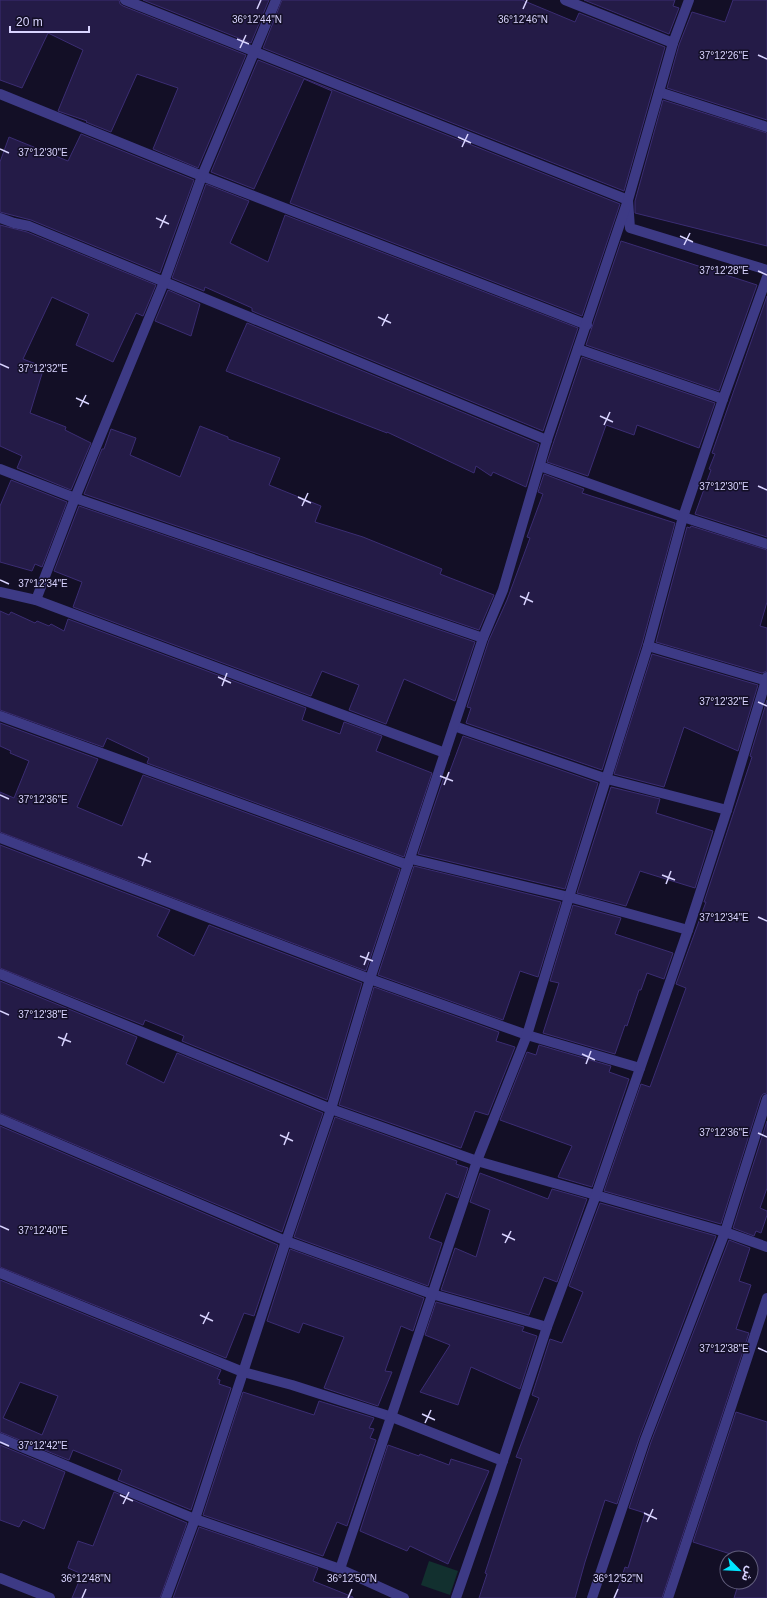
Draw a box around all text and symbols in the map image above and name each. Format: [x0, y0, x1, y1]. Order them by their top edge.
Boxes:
scale bar [10, 8, 89, 34]
text: 36°12'44"N [232, 14, 282, 25]
text: 36°12'46"N [498, 14, 548, 25]
text: 20 m [16, 15, 43, 29]
text: 37°12'26"E [699, 50, 749, 61]
text: 37°12'30"E [18, 147, 68, 158]
text: 37°12'28"E [699, 265, 749, 276]
text: 37°12'32"E [18, 363, 68, 374]
text: 37°12'30"E [699, 481, 749, 492]
text: 37°12'34"E [18, 578, 68, 589]
text: 37°12'32"E [699, 696, 749, 707]
text: 37°12'36"E [18, 794, 68, 805]
text: 37°12'34"E [699, 912, 749, 923]
text: 37°12'38"E [18, 1009, 68, 1020]
text: 37°12'36"E [699, 1127, 749, 1138]
text: 37°12'40"E [18, 1225, 68, 1236]
text: 37°12'38"E [699, 1343, 749, 1354]
text: 37°12'42"E [18, 1440, 68, 1451]
north arrow [719, 1550, 759, 1590]
text: ش [739, 1564, 757, 1583]
text: 36°12'48"N [61, 1573, 111, 1584]
text: 36°12'50"N [327, 1573, 377, 1584]
text: 36°12'52"N [593, 1573, 643, 1584]

